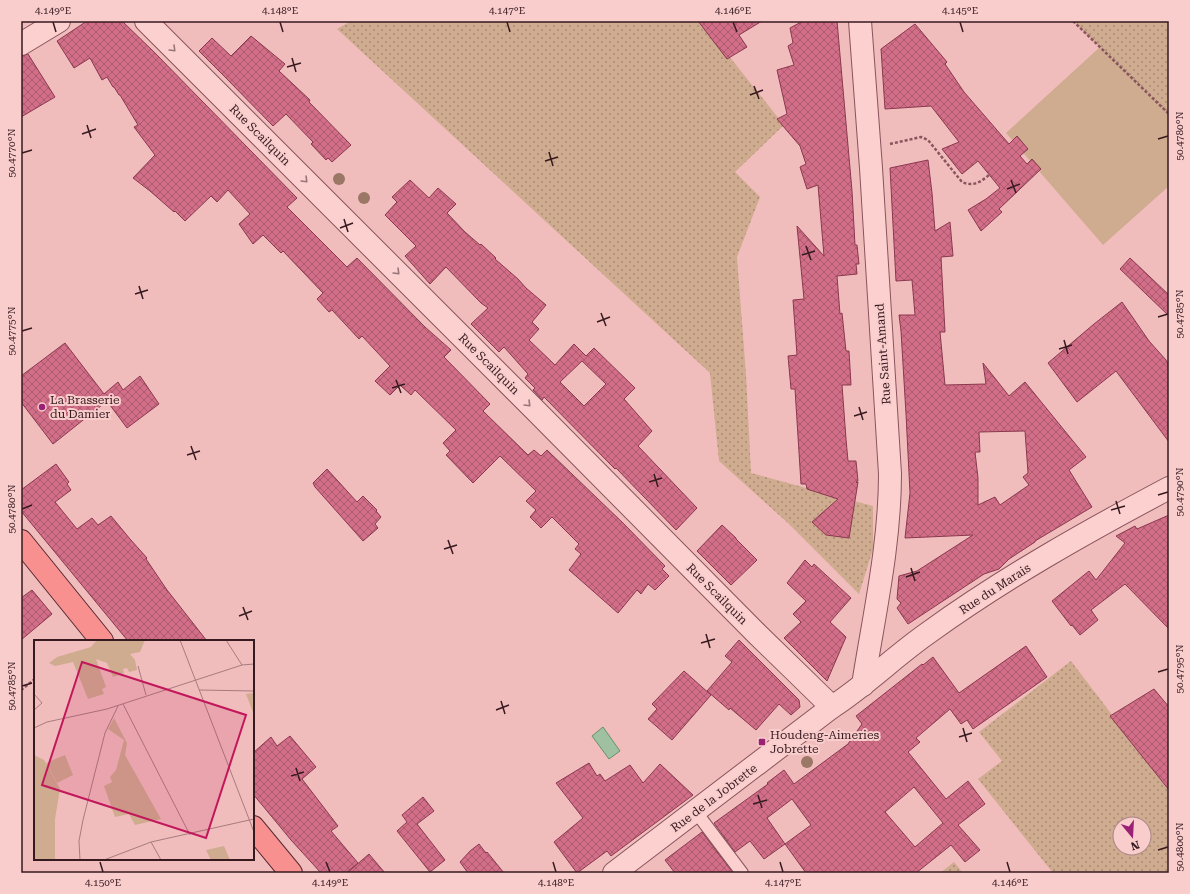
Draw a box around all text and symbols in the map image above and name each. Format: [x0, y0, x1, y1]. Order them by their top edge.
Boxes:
text: 4.149°E [35, 5, 71, 16]
text: 4.148°E [262, 5, 298, 16]
text: 4.147°E [489, 5, 525, 16]
text: 4.146°E [715, 5, 751, 16]
text: 4.145°E [942, 5, 978, 16]
one-way arrow [168, 44, 176, 51]
street label: Rue Scailquin [227, 102, 294, 169]
text: 50.4780°N [1174, 111, 1185, 161]
text: 50.4770°N [6, 128, 17, 178]
one-way arrow [300, 175, 308, 183]
one-way arrow [392, 267, 400, 275]
text: 50.4785°N [1174, 289, 1185, 339]
street label: Rue Saint-Amand [872, 303, 894, 405]
text: 50.4775°N [6, 306, 17, 356]
street label: Rue Scailquin [456, 331, 523, 398]
place label: La Brasserie du Damier [50, 393, 120, 421]
one-way arrow [523, 399, 531, 406]
marker: La Brasserie du Damier [37, 402, 47, 412]
text: 50.4790°N [1174, 467, 1185, 517]
text: 50.4780°N [6, 484, 17, 534]
street label: Rue Scailquin [684, 561, 751, 628]
street label: Rue du Marais [957, 561, 1034, 617]
inset map [34, 640, 254, 860]
text: 50.4795°N [1174, 644, 1185, 694]
text: 50.4785°N [6, 661, 17, 711]
place label: Houdeng-Aimeries Jobrette [770, 728, 879, 756]
marker: Houdeng-Aimeries Jobrette [757, 737, 767, 747]
street label: Rue de la Jobrette [668, 761, 760, 835]
north arrow [1112, 816, 1152, 856]
text: 50.4800°N [1174, 822, 1185, 872]
text: N [1128, 838, 1141, 853]
text: 4.150°E [85, 877, 121, 888]
text: 4.149°E [312, 877, 348, 888]
text: 4.148°E [538, 877, 574, 888]
text: 4.147°E [765, 877, 801, 888]
text: 4.146°E [992, 877, 1028, 888]

